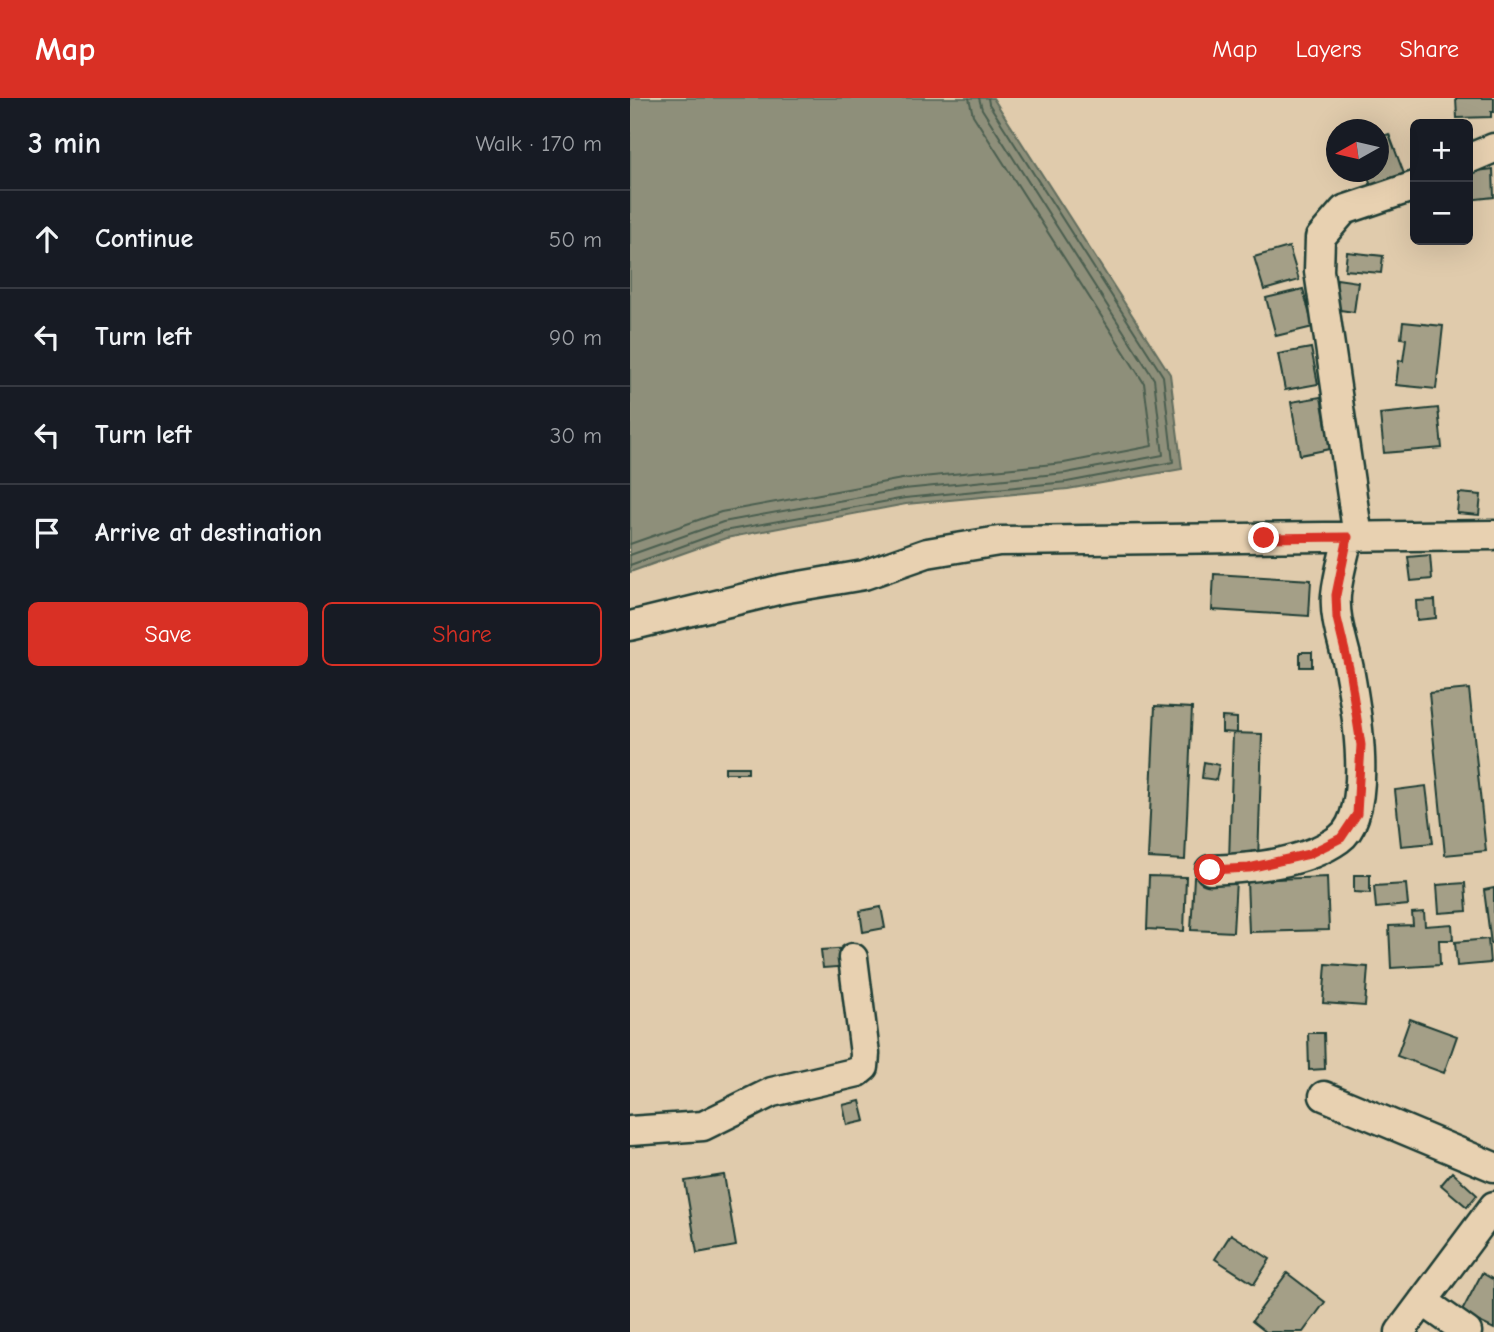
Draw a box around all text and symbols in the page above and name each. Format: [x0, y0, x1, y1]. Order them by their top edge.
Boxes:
text: Map [35, 30, 96, 68]
text: Map [1212, 35, 1258, 63]
text: Layers [1296, 35, 1361, 63]
text: Share [1399, 35, 1459, 63]
north arrow [1326, 119, 1389, 182]
map controls [1410, 119, 1473, 245]
button: + [1410, 119, 1473, 182]
text: 3 min [28, 126, 101, 161]
text: Walk · 170 m [475, 130, 602, 157]
button: − [1410, 182, 1473, 245]
icon: ahead [28, 220, 66, 258]
text: Continue [95, 224, 193, 254]
text: 50 m [549, 226, 602, 253]
icon: left [28, 318, 66, 356]
text: Turn left [95, 322, 192, 352]
text: 90 m [549, 324, 602, 351]
icon: left [28, 416, 66, 454]
text: Turn left [95, 420, 192, 450]
text: 30 m [550, 422, 602, 449]
icon: arrive [28, 514, 66, 552]
text: Arrive at destination [95, 518, 322, 548]
route end [1248, 522, 1279, 553]
button: Save [28, 602, 308, 666]
button: Share [322, 602, 602, 666]
route start [1194, 854, 1225, 885]

